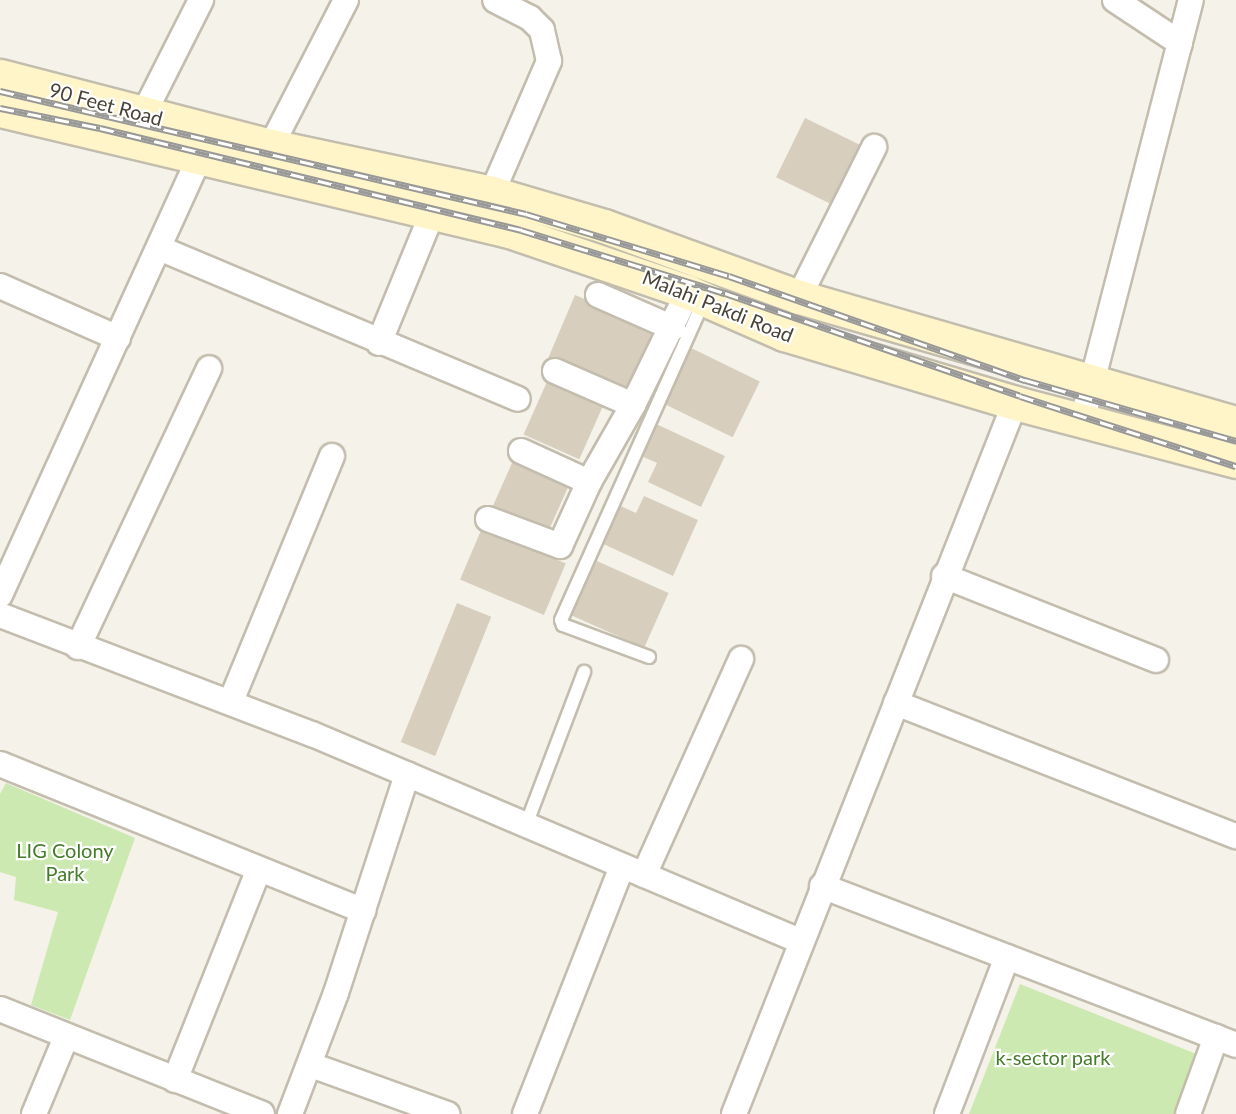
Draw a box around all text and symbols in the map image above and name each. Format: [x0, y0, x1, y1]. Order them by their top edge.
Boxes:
street label: 90 Feet Road [47, 77, 165, 131]
street label: Malahi Pakdi Road [639, 265, 797, 347]
park label: LIG Colony Park [16, 839, 114, 886]
park label: k-sector park [995, 1045, 1111, 1069]

